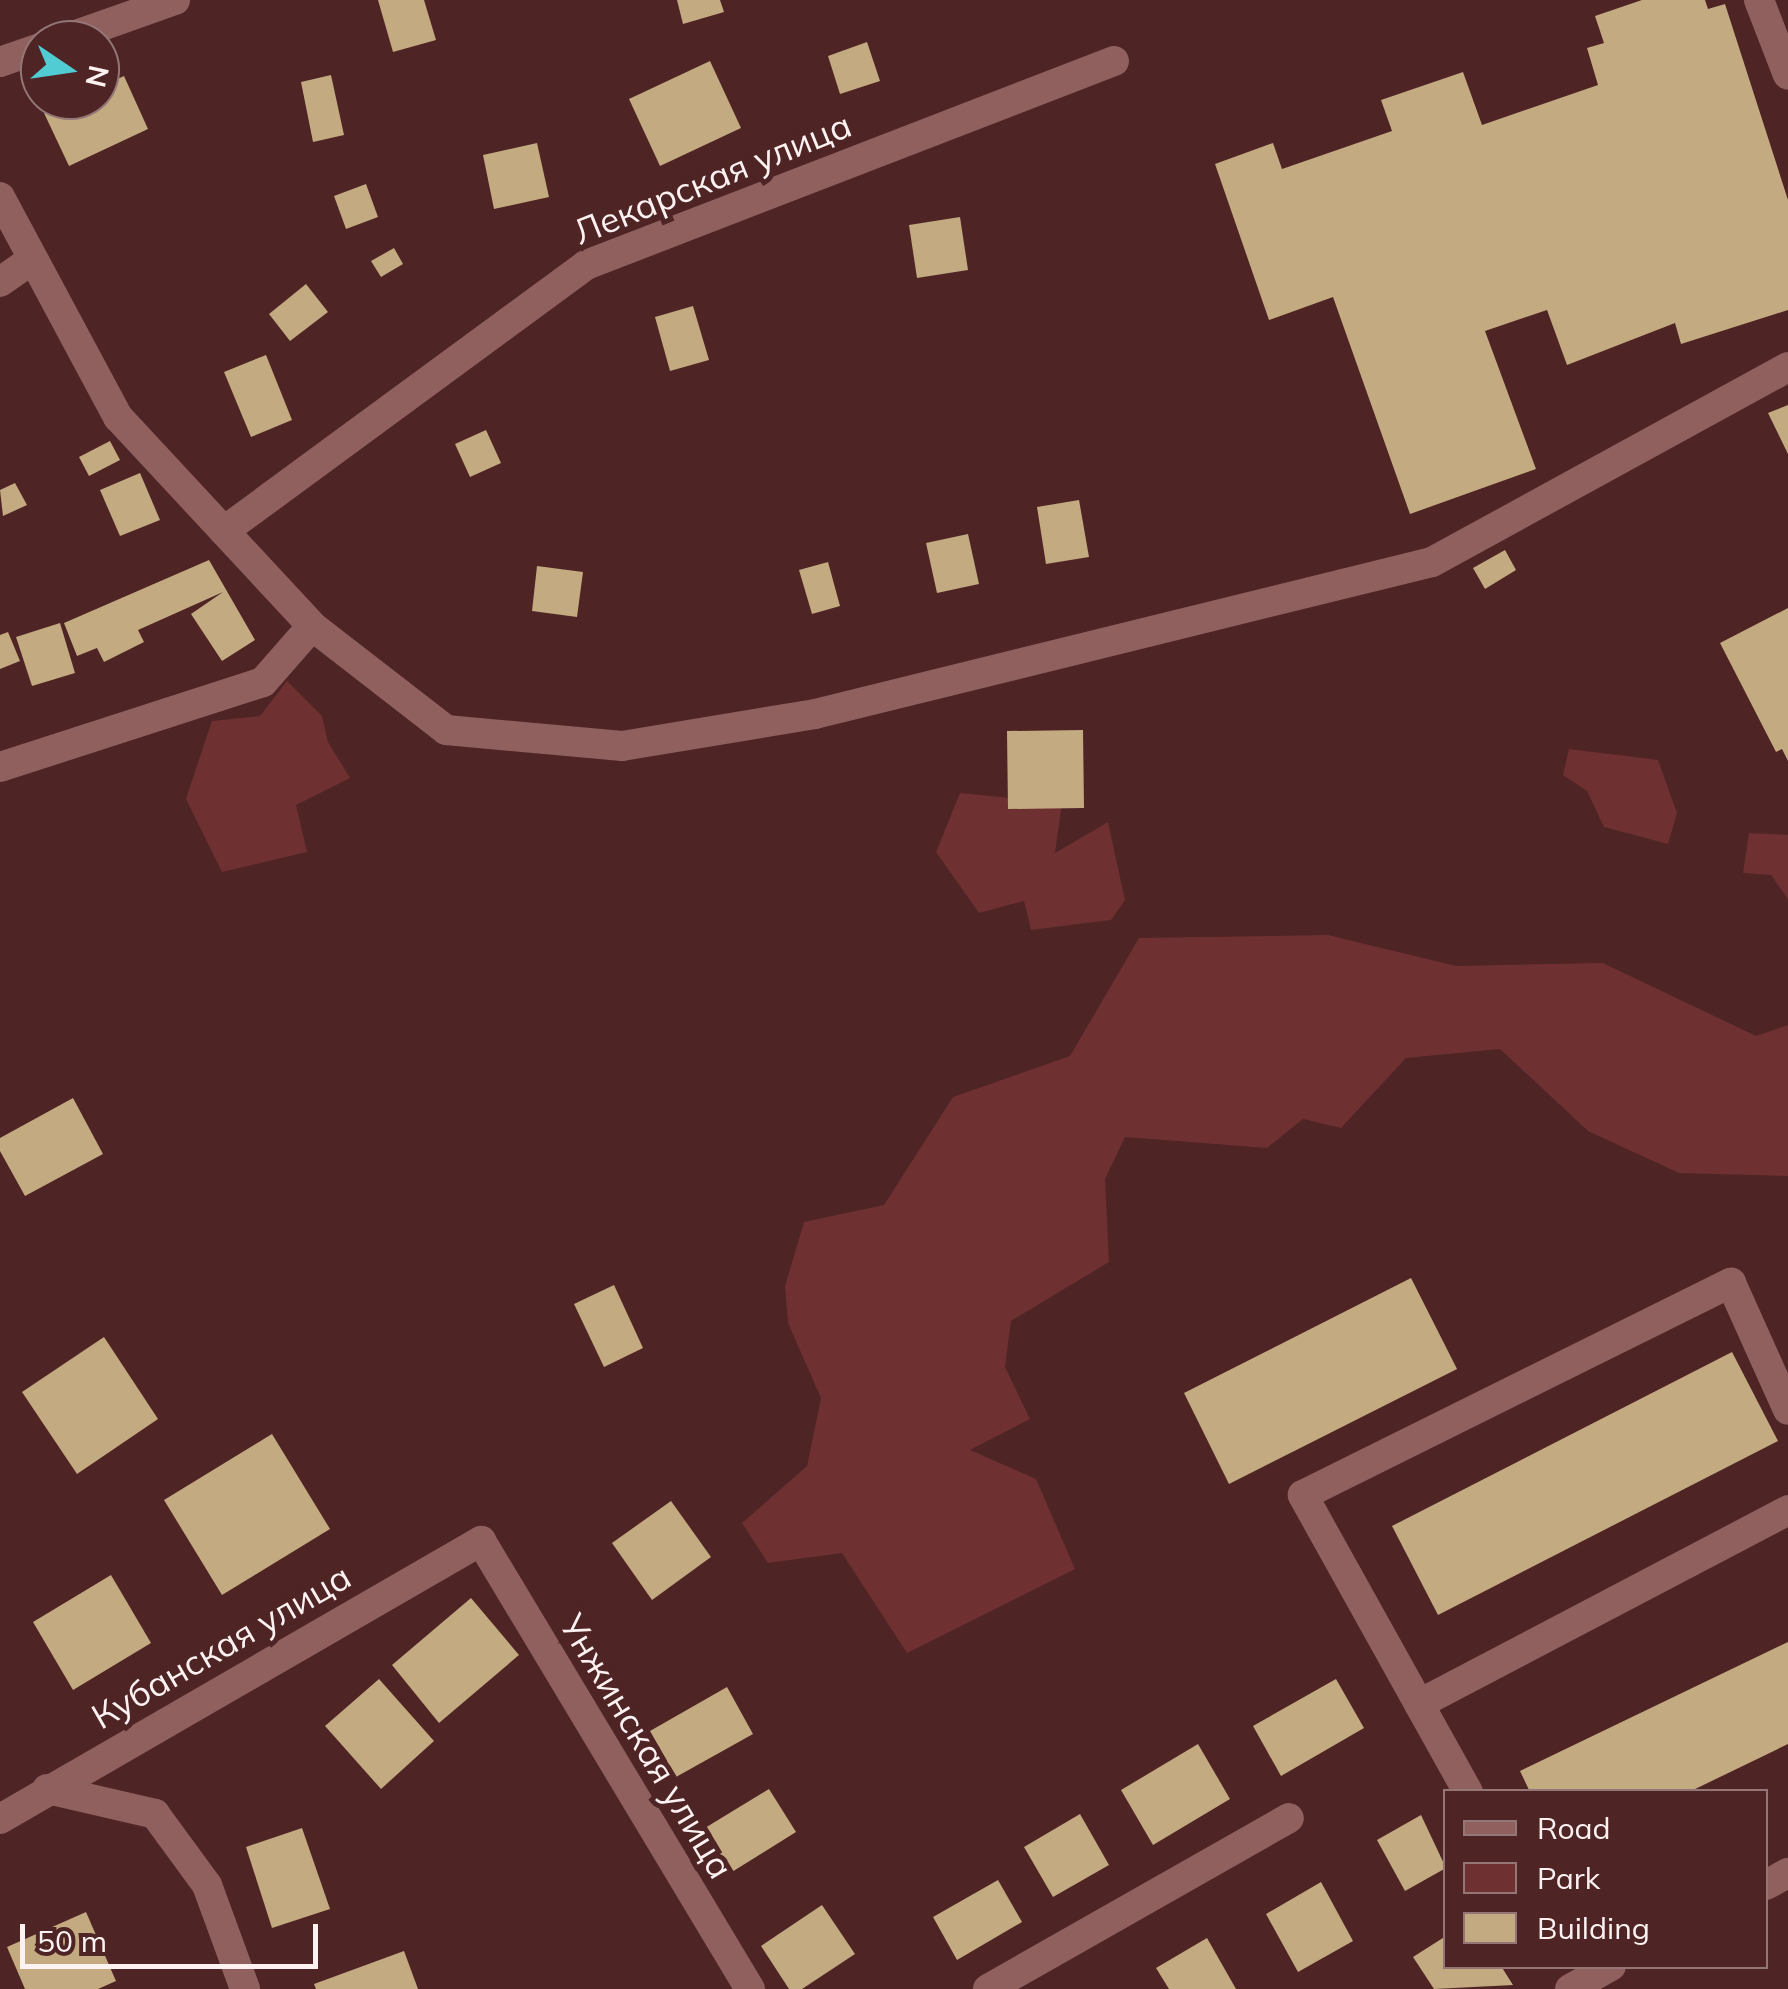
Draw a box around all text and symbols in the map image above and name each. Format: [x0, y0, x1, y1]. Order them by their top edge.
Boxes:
north arrow [20, 20, 120, 120]
text: N [78, 62, 117, 91]
street label: Лекарская улица [567, 103, 857, 253]
street label: Кубанская улица [84, 1555, 358, 1737]
street label: Унжинская улица [552, 1606, 742, 1886]
legend [1443, 1789, 1768, 1969]
text: Road [1537, 1809, 1611, 1847]
text: Park [1537, 1859, 1600, 1897]
scale bar [25, 1904, 322, 1966]
text: Building [1537, 1909, 1650, 1947]
text: 50 m [37, 1922, 107, 1960]

